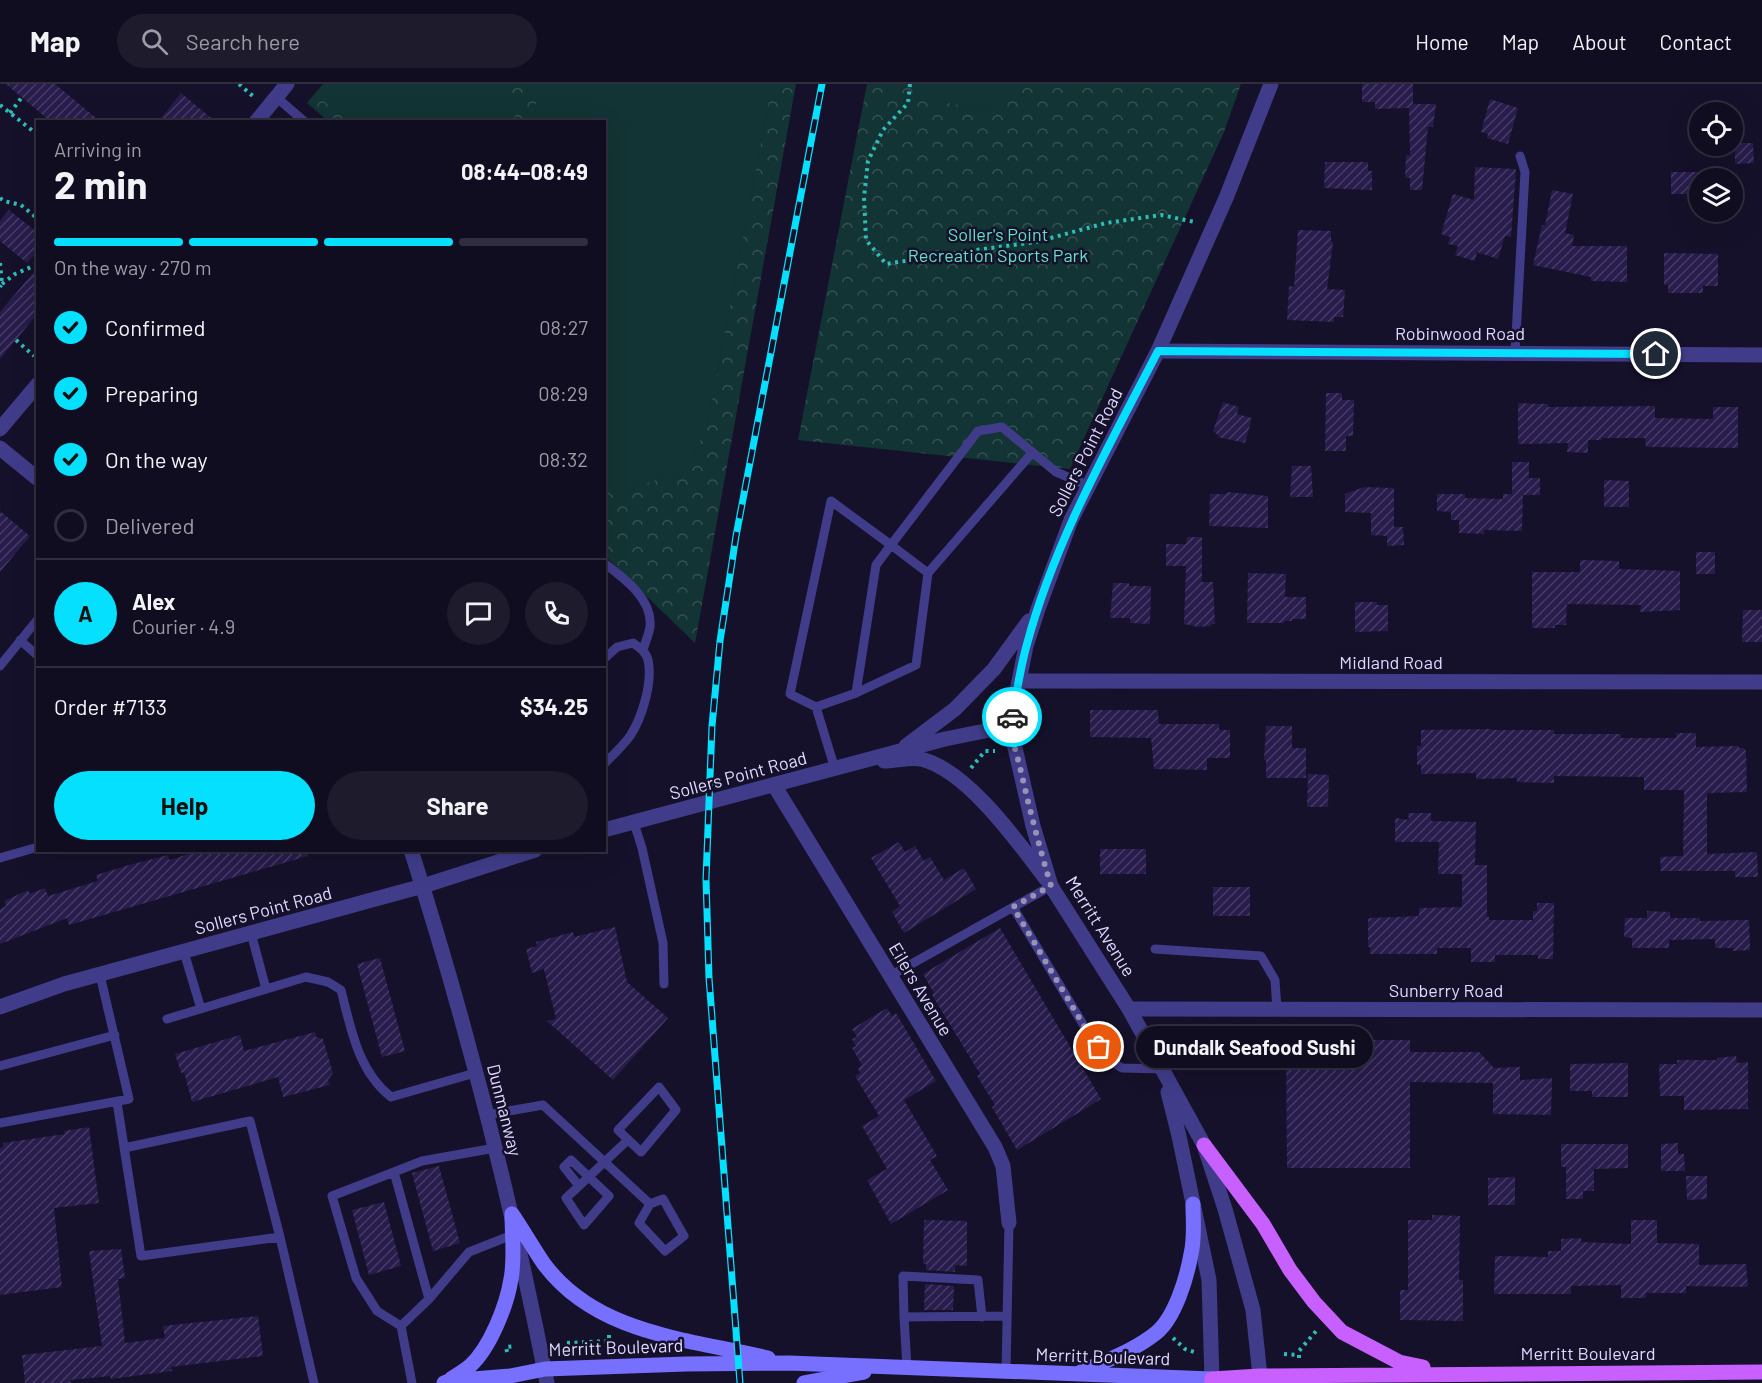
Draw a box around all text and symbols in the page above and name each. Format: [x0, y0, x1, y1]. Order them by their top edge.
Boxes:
search box [117, 14, 537, 68]
text: Map [30, 24, 81, 58]
icon: search [138, 25, 171, 58]
text: Search here [186, 28, 300, 54]
text: Home [1415, 29, 1469, 54]
text: Map [1502, 29, 1539, 54]
text: About [1572, 29, 1627, 54]
text: Contact [1660, 29, 1732, 54]
map controls [1689, 102, 1743, 222]
button: locate [1689, 102, 1743, 156]
text: Arriving in [54, 137, 142, 161]
text: 08:44–08:49 [461, 158, 588, 184]
text: 2 min [54, 160, 147, 207]
button: layers [1689, 168, 1743, 222]
park label: Soller's Point Recreation Sports Park [908, 223, 1088, 266]
text: On the way · 270 m [54, 255, 212, 279]
icon: check [54, 311, 87, 344]
text: Confirmed [105, 314, 205, 340]
text: 08:27 [539, 315, 588, 339]
street label: Robinwood Road [1395, 322, 1525, 344]
pin [1630, 328, 1681, 379]
icon: home [1639, 337, 1672, 370]
icon: check [54, 377, 87, 410]
text: Preparing [105, 380, 198, 406]
text: 08:29 [538, 381, 588, 405]
street label: Sollers Point Road [1043, 384, 1127, 520]
icon: check [54, 443, 87, 476]
text: On the way [105, 446, 208, 472]
text: 08:32 [538, 447, 588, 471]
text: Delivered [105, 512, 194, 538]
button: chat [447, 582, 510, 645]
button: phone [525, 582, 588, 645]
text: Alex [132, 588, 175, 614]
text: A [78, 600, 93, 626]
text: Courier · 4.9 [132, 614, 235, 638]
street label: Midland Road [1339, 651, 1443, 673]
courier [982, 687, 1042, 747]
text: Order #7133 [54, 693, 167, 719]
text: $34.25 [520, 693, 588, 719]
icon: car [996, 701, 1029, 734]
street label: Sollers Point Road [667, 746, 809, 804]
button: Help [54, 771, 315, 840]
button: Share [327, 771, 588, 840]
street label: Merritt Avenue [1061, 872, 1141, 980]
street label: Sollers Point Road [192, 881, 334, 939]
street label: Eilers Avenue [884, 938, 958, 1040]
street label: Sunberry Road [1389, 979, 1503, 1001]
pin [1073, 1021, 1124, 1072]
callout: Dundalk Seafood Sushi [1135, 1026, 1372, 1068]
icon: bag [1082, 1030, 1115, 1063]
text: Dundalk Seafood Sushi [1153, 1035, 1356, 1059]
street label: Dunmanway [483, 1062, 527, 1158]
street label: Merritt Boulevard [548, 1334, 684, 1360]
street label: Merritt Boulevard [1521, 1342, 1655, 1364]
street label: Merritt Boulevard [1035, 1343, 1171, 1369]

